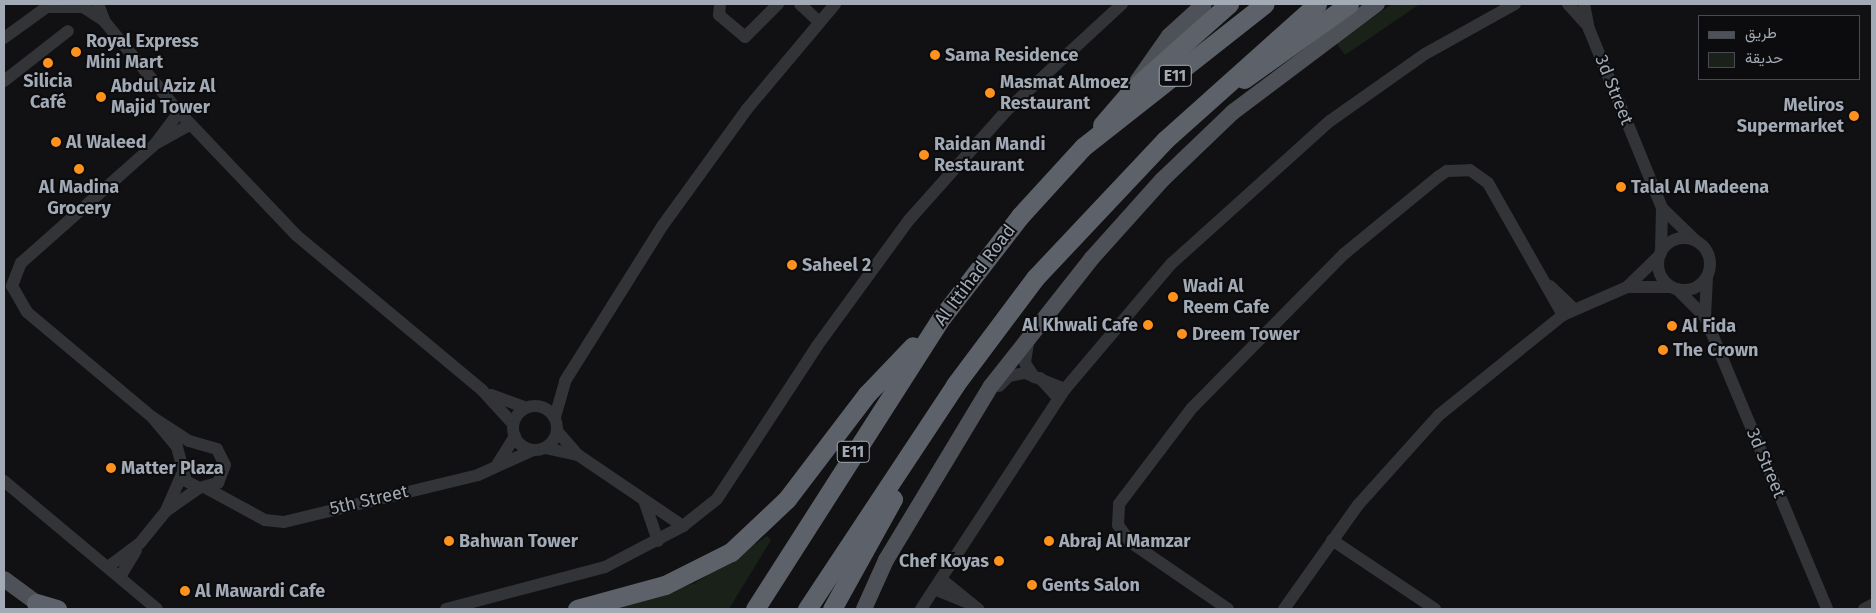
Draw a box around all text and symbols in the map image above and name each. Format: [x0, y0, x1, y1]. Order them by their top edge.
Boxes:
legend [1698, 15, 1861, 80]
text: طريق [1745, 24, 1777, 42]
place label: Royal Express Mini Mart [86, 31, 199, 74]
place label: Sama Residence [945, 44, 1078, 66]
marker: Royal Express Mini Mart [70, 46, 82, 58]
marker: Sama Residence [929, 49, 941, 61]
text: حديقة [1745, 49, 1783, 67]
street label: 3d Street [1590, 52, 1638, 128]
marker: Silicia Café [42, 57, 54, 69]
road number: E11 [1158, 62, 1192, 90]
place label: Silicia Café [23, 71, 73, 114]
place label: Masmat Almoez Restaurant [1000, 72, 1129, 115]
place label: Abdul Aziz Al Majid Tower [111, 76, 216, 118]
marker: Masmat Almoez Restaurant [984, 87, 996, 99]
marker: Abdul Aziz Al Majid Tower [95, 91, 107, 103]
place label: Meliros Supermarket [1737, 95, 1844, 138]
marker: Meliros Supermarket [1848, 110, 1860, 122]
place label: Al Waleed [66, 131, 147, 153]
place label: Raidan Mandi Restaurant [934, 134, 1045, 176]
marker: Al Waleed [50, 136, 62, 148]
marker: Raidan Mandi Restaurant [918, 149, 930, 161]
marker: Al Madina Grocery [73, 163, 85, 175]
place label: Talal Al Madeena [1631, 176, 1769, 198]
place label: Al Madina Grocery [39, 177, 119, 220]
marker: Talal Al Madeena [1615, 181, 1627, 193]
street label: Al Ittihad Road [930, 220, 1020, 330]
place label: Saheel 2 [802, 254, 871, 276]
marker: Saheel 2 [786, 259, 798, 271]
place label: Wadi Al Reem Cafe [1183, 276, 1269, 318]
marker: Wadi Al Reem Cafe [1167, 291, 1179, 303]
place label: Al Khwali Cafe [1022, 314, 1138, 336]
place label: Al Fida [1682, 315, 1736, 337]
marker: Al Khwali Cafe [1142, 319, 1154, 331]
marker: Al Fida [1666, 320, 1678, 332]
place label: Dreem Tower [1192, 323, 1300, 345]
marker: Dreem Tower [1176, 328, 1188, 340]
place label: The Crown [1673, 339, 1758, 361]
marker: The Crown [1657, 344, 1669, 356]
street label: 3d Street [1742, 425, 1790, 501]
road number: E11 [836, 438, 870, 466]
place label: Matter Plaza [121, 457, 224, 479]
marker: Matter Plaza [105, 462, 117, 474]
street label: 5th Street [328, 481, 410, 519]
place label: Bahwan Tower [459, 530, 578, 552]
place label: Abraj Al Mamzar [1059, 530, 1190, 552]
marker: Bahwan Tower [443, 535, 455, 547]
marker: Abraj Al Mamzar [1043, 535, 1055, 547]
place label: Chef Koyas [899, 550, 989, 572]
marker: Chef Koyas [993, 555, 1005, 567]
place label: Gents Salon [1042, 574, 1140, 596]
marker: Gents Salon [1026, 579, 1038, 591]
place label: Al Mawardi Cafe [195, 580, 325, 602]
marker: Al Mawardi Cafe [179, 585, 191, 597]

